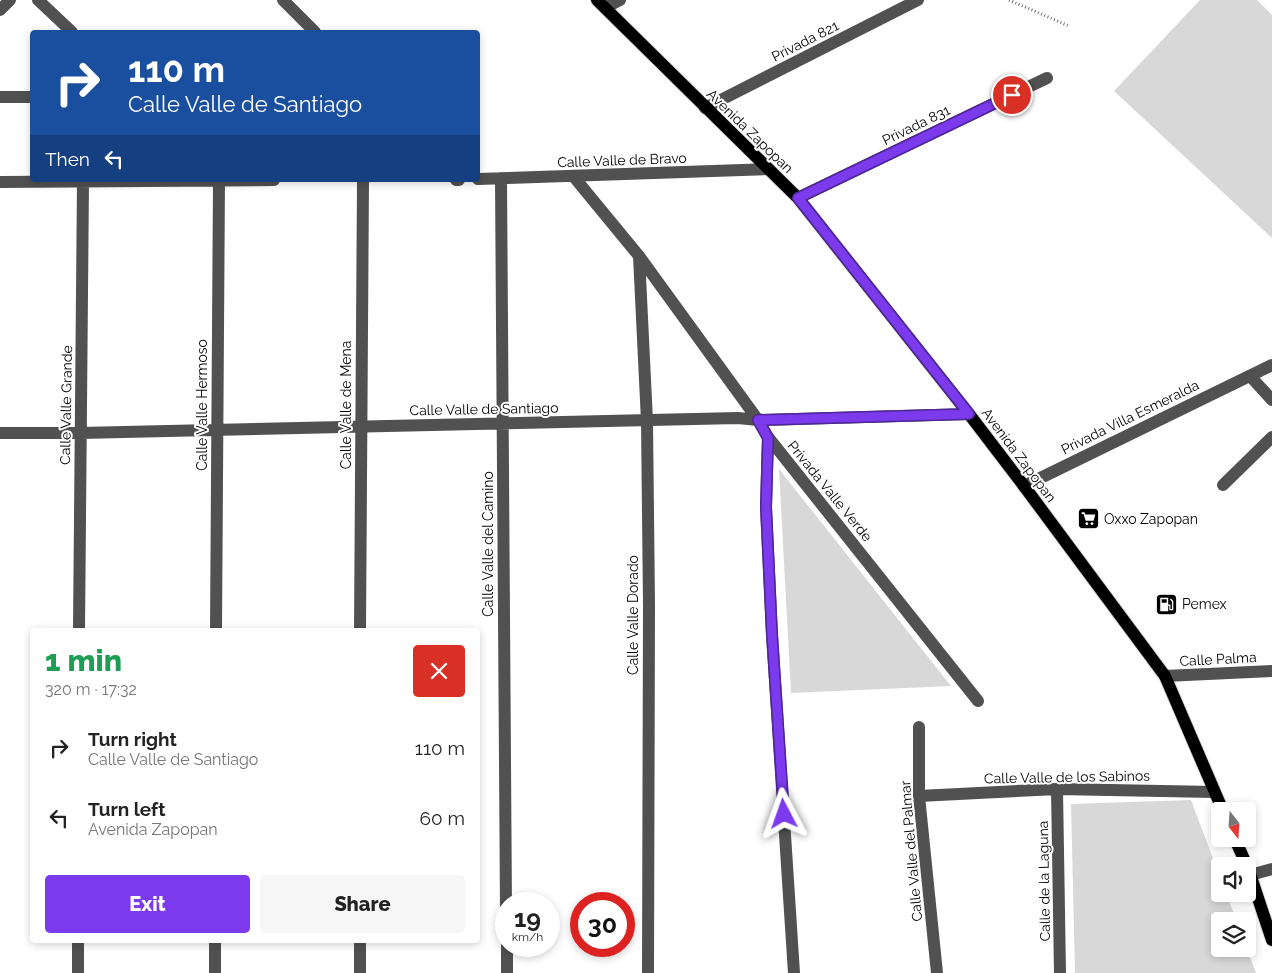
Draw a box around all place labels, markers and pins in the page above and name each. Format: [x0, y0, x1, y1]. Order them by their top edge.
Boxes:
pin [991, 74, 1033, 116]
supermarket icon: Oxxo Zapopan [1076, 507, 1100, 531]
place label: Oxxo Zapopan [1104, 511, 1198, 527]
fuel station icon: Pemex [1154, 592, 1178, 616]
place label: Pemex [1182, 596, 1227, 612]

